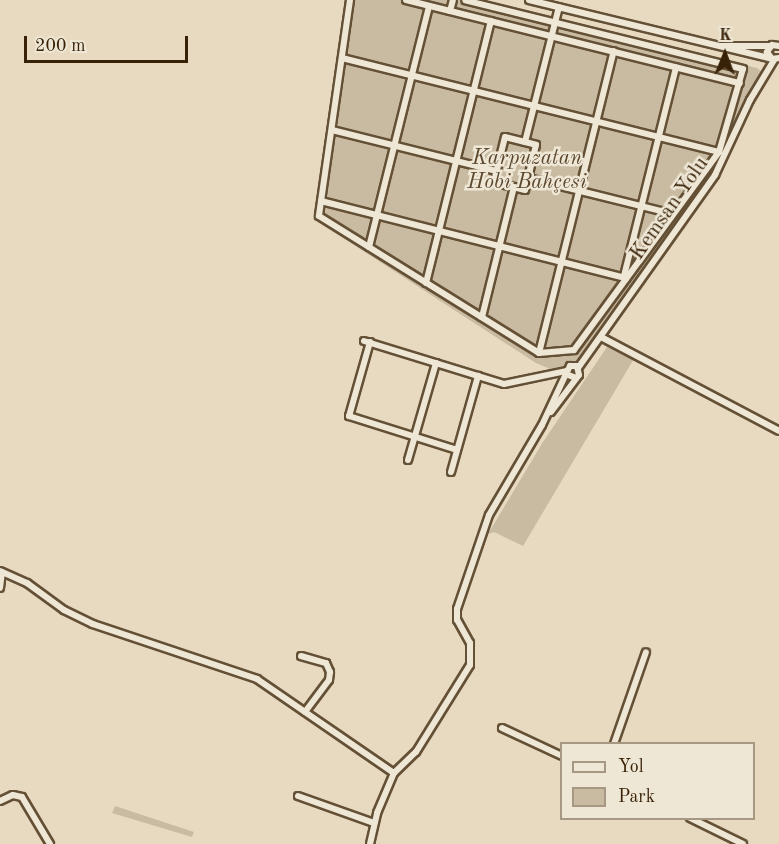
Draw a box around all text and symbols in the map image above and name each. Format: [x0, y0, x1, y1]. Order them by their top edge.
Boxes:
scale bar [27, 24, 190, 62]
north arrow [695, 24, 755, 84]
text: K [719, 28, 732, 44]
text: 200 m [35, 37, 86, 55]
park label: Karpuzatan Hobi Bahçesi [467, 146, 587, 196]
street label: Kemsan Yolu [625, 153, 715, 265]
legend [560, 742, 755, 820]
text: Yol [618, 758, 644, 776]
text: Park [618, 788, 655, 806]

